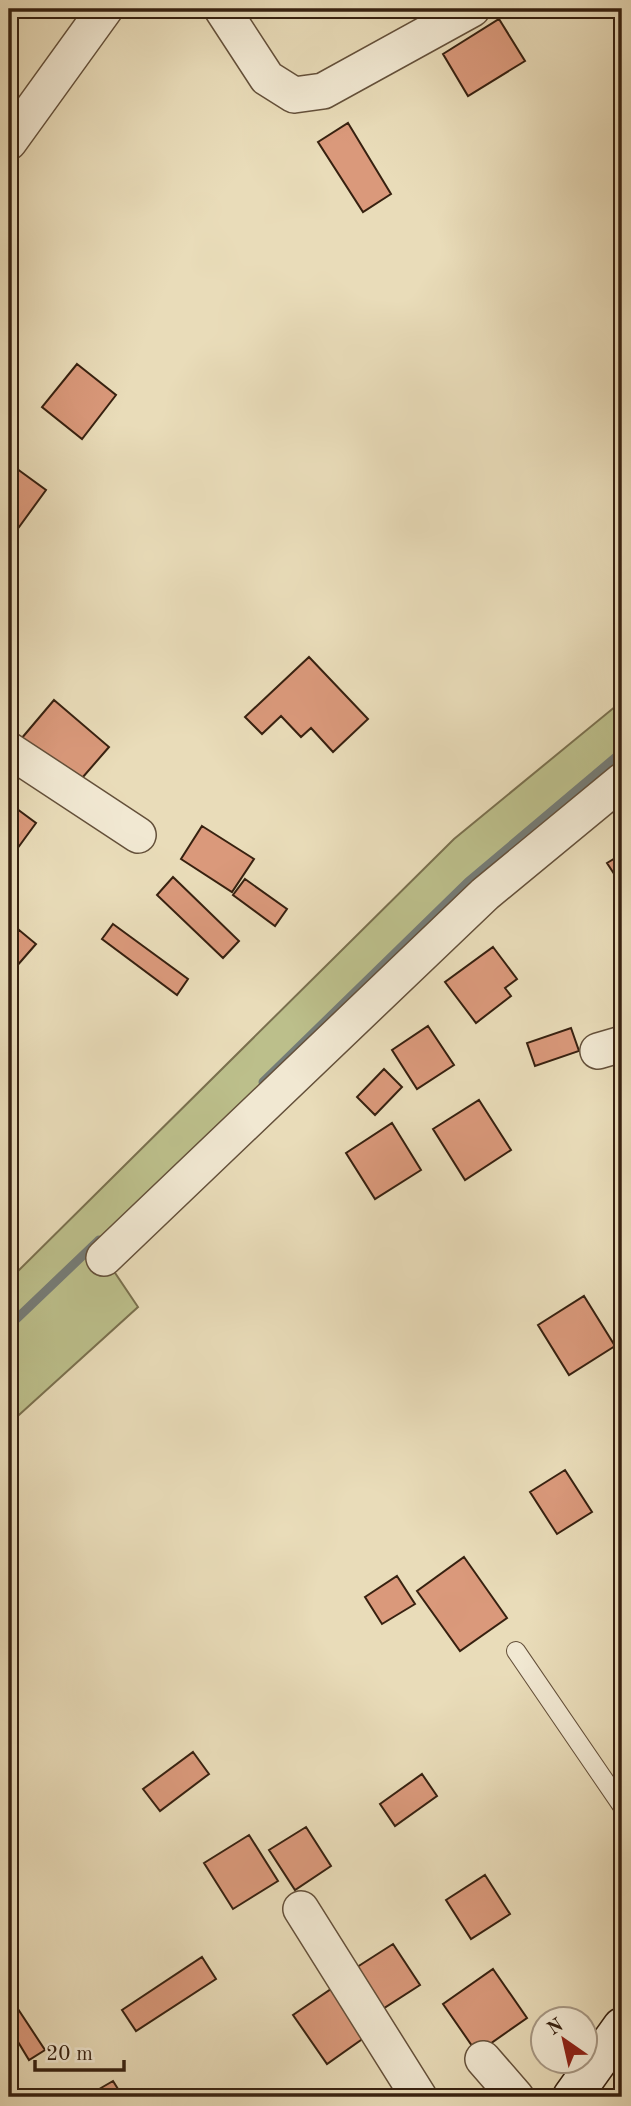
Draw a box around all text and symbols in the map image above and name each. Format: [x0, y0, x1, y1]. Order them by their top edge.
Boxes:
north arrow [530, 2004, 600, 2074]
text: N [545, 2016, 568, 2040]
scale bar [35, 2029, 124, 2073]
text: 20 m [46, 2044, 93, 2065]

